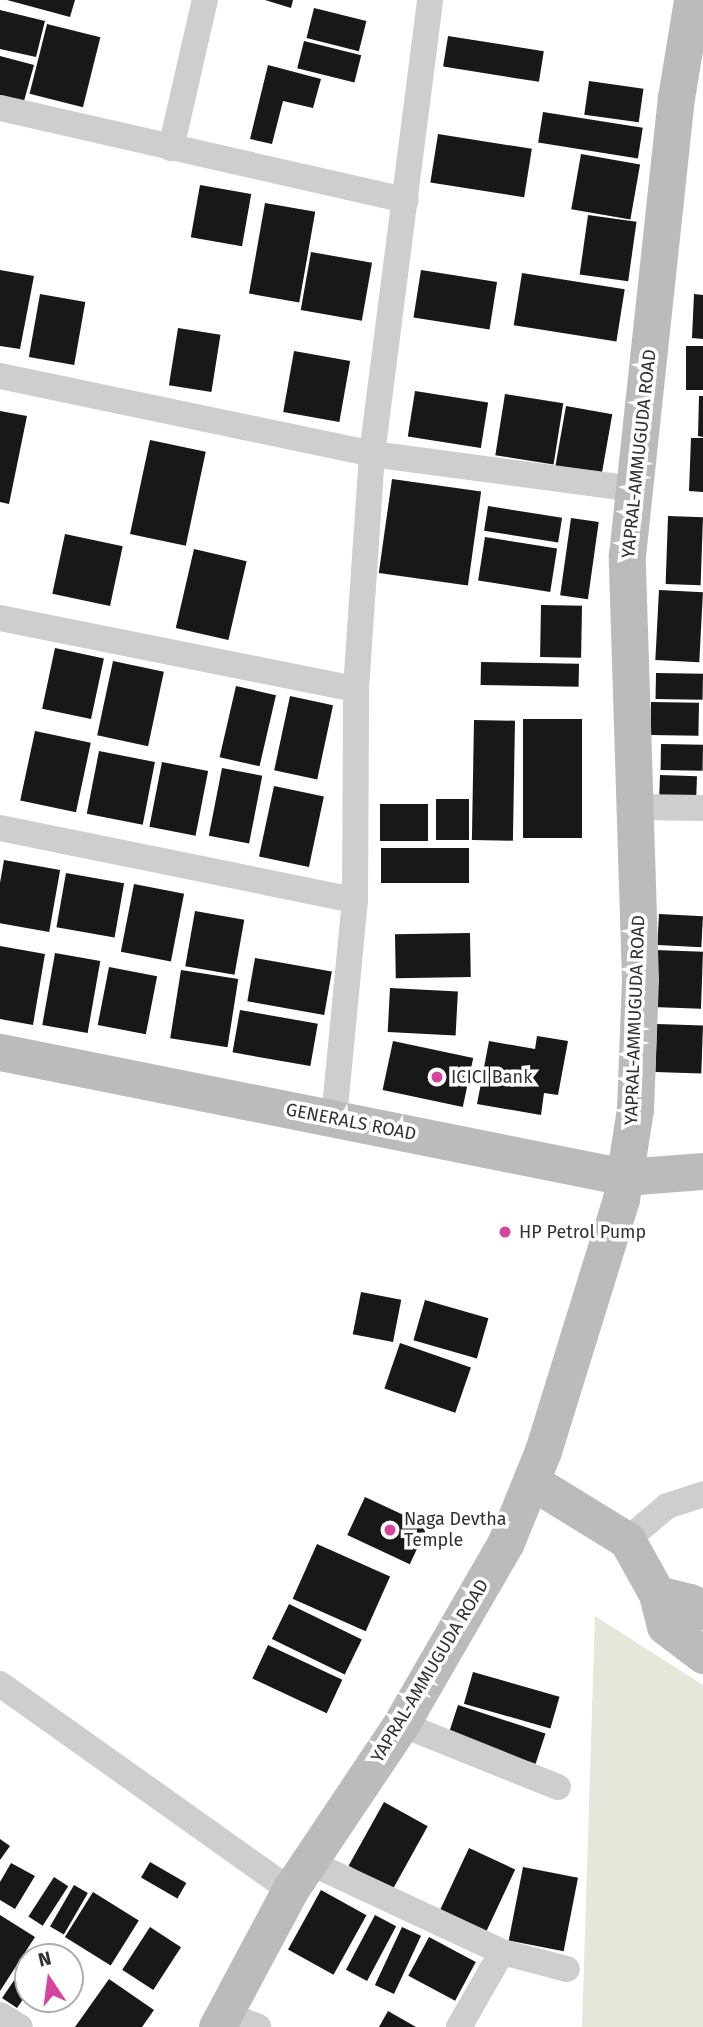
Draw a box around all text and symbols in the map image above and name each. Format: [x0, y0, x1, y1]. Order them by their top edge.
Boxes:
street label: YAPRAL-AMMUGUDA ROAD [617, 348, 661, 560]
street label: YAPRAL-AMMUGUDA ROAD [621, 915, 649, 1125]
place label: ICICI Bank [451, 1066, 532, 1088]
marker: ICICI Bank [429, 1069, 445, 1085]
street label: GENERALS ROAD [284, 1099, 418, 1145]
place label: HP Petrol Pump [519, 1221, 646, 1243]
marker: HP Petrol Pump [497, 1224, 513, 1240]
place label: Naga Devtha Temple [404, 1509, 507, 1552]
marker: Naga Devtha Temple [382, 1522, 398, 1538]
street label: YAPRAL-AMMUGUDA ROAD [367, 1575, 493, 1767]
north arrow [14, 1943, 84, 2013]
text: N [36, 1946, 53, 1972]

